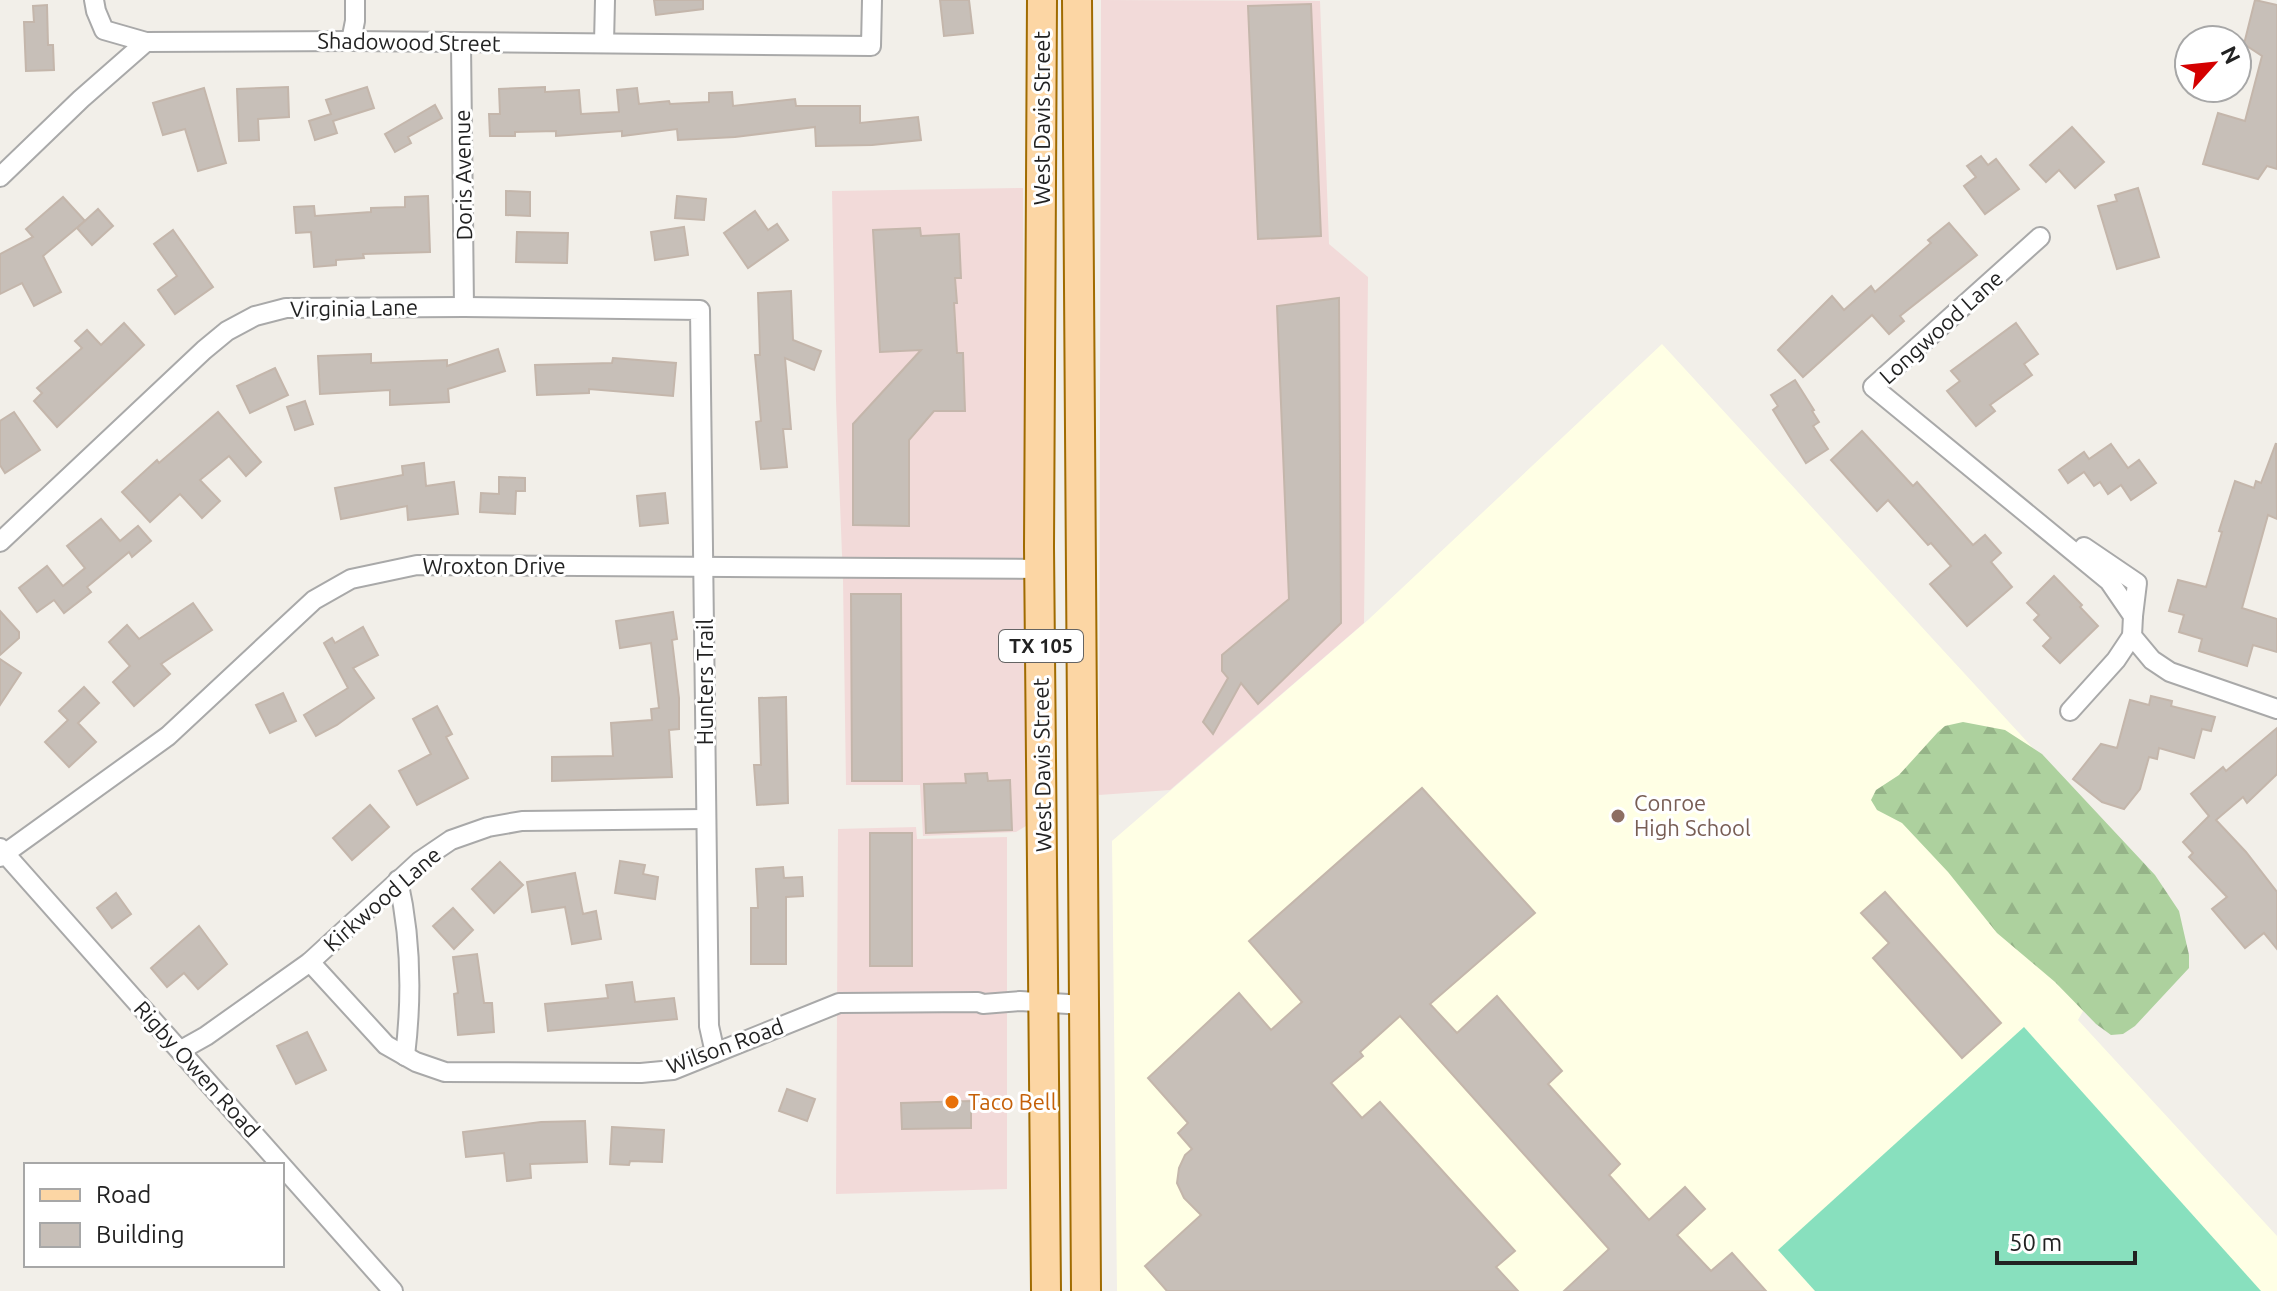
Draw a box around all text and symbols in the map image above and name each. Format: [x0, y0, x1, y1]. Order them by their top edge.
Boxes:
north arrow [2173, 24, 2253, 104]
street label: Shadowood Street [317, 27, 501, 56]
street label: West Davis Street [1029, 30, 1054, 205]
text: N [2216, 42, 2246, 68]
street label: Doris Avenue [449, 109, 476, 241]
street label: Longwood Lane [1874, 265, 2007, 389]
street label: Virginia Lane [290, 294, 418, 321]
street label: Wroxton Drive [422, 553, 566, 578]
street label: Hunters Trail [692, 619, 717, 745]
road number: TX 105 [999, 630, 1083, 662]
street label: West Davis Street [1027, 677, 1056, 852]
place label: Conroe High School [1634, 790, 1751, 840]
marker: Conroe High School [1609, 807, 1627, 825]
street label: Kirkwood Lane [318, 841, 445, 956]
street label: Rigby Owen Road [130, 995, 265, 1142]
street label: Wilson Road [663, 1013, 787, 1078]
place label: Taco Bell [968, 1089, 1057, 1114]
marker: Taco Bell [943, 1093, 961, 1111]
legend [24, 1163, 284, 1267]
text: Road [96, 1181, 151, 1208]
scale bar [1997, 1215, 2135, 1265]
text: Building [96, 1221, 184, 1248]
text: 50 m [2009, 1229, 2062, 1256]

